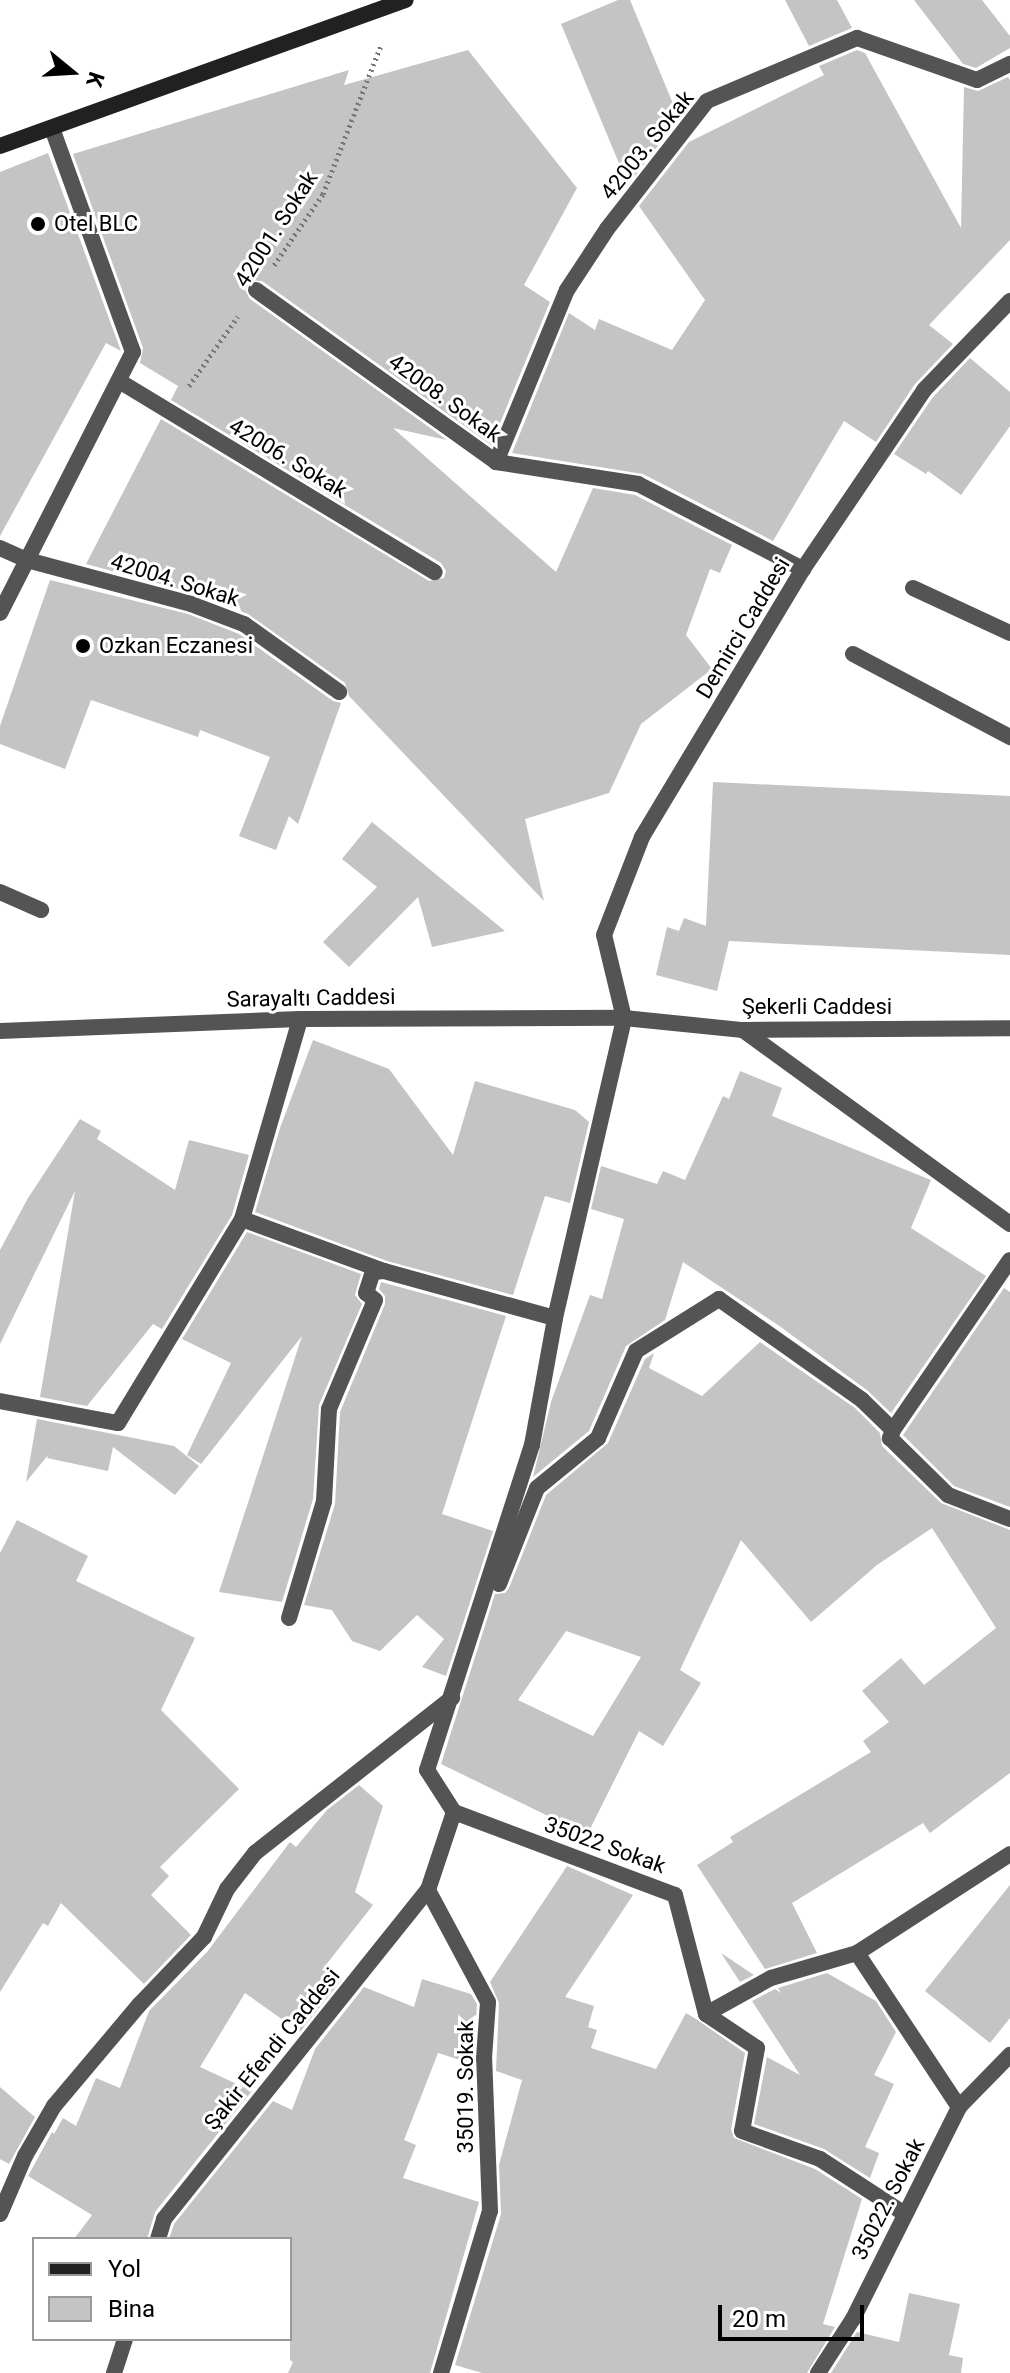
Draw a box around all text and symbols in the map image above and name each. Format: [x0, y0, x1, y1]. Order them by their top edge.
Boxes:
north arrow [32, 32, 112, 112]
text: K [81, 69, 109, 90]
street label: 42003. Sokak [595, 85, 699, 205]
street label: 42001. Sokak [229, 166, 323, 292]
place label: Otel BLC [54, 211, 138, 237]
marker: Otel BLC [29, 215, 47, 233]
street label: 42008. Sokak [383, 348, 507, 448]
street label: 42006. Sokak [224, 412, 352, 504]
street label: 42004. Sokak [108, 548, 242, 612]
street label: Demirci Caddesi [691, 553, 795, 703]
place label: Ozkan Eczanesi [99, 633, 253, 659]
marker: Ozkan Eczanesi [74, 637, 92, 655]
street label: Sarayaltı Caddesi [226, 983, 396, 1013]
street label: Şekerli Caddesi [742, 994, 892, 1020]
street label: 35022 Sokak [541, 1811, 669, 1879]
street label: Şakir Efendi Caddesi [199, 1963, 345, 2135]
street label: 35019. Sokak [453, 2021, 479, 2153]
street label: 35022. Sokak [846, 2134, 930, 2264]
legend [32, 2237, 292, 2341]
text: Yol [108, 2255, 141, 2283]
scale bar [722, 2289, 868, 2339]
text: Bina [108, 2295, 155, 2323]
text: 20 m [732, 2305, 786, 2333]

